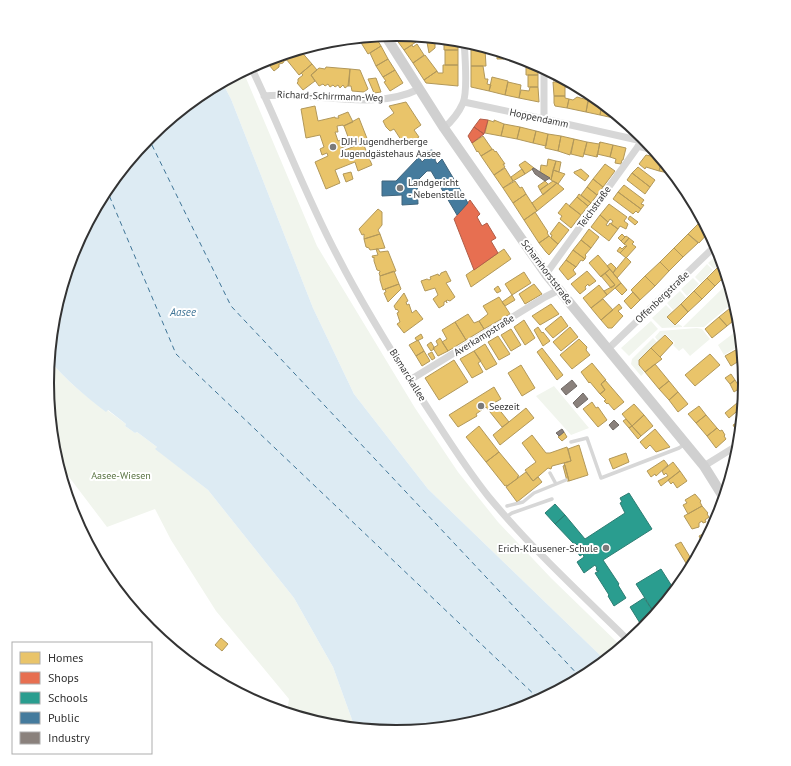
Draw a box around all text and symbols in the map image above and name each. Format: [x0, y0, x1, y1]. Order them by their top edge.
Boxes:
street label: Richard-Schirrmann-Weg [277, 88, 383, 104]
street label: Hoppendamm [508, 105, 570, 131]
place label: DJH Jugendherberge Jugendgästehaus Aasee [340, 135, 441, 160]
marker: DJH Jugendherberge Jugendgästehaus Aasee [328, 142, 338, 152]
place label: Landgericht - Nebenstelle [408, 176, 465, 201]
marker: Landgericht - Nebenstelle [395, 183, 405, 193]
street label: Teichstraße [574, 183, 614, 231]
street label: Scharnhorststraße [518, 237, 576, 307]
street label: Offenbergstraße [632, 268, 692, 326]
water label: Aasee [169, 305, 196, 319]
street label: Averkampstraße [451, 311, 517, 359]
street label: Bismarckallee [387, 346, 429, 404]
place label: Seezeit [489, 400, 520, 413]
marker: Seezeit [476, 401, 486, 411]
park label: Aasee-Wiesen [91, 469, 151, 482]
place label: Erich-Klausener-Schule [498, 542, 598, 555]
marker: Erich-Klausener-Schule [601, 543, 611, 553]
legend [12, 642, 152, 754]
text: Homes [48, 650, 83, 665]
text: Shops [48, 670, 79, 685]
text: Schools [48, 690, 88, 705]
text: Public [48, 710, 80, 725]
text: Industry [48, 730, 90, 745]

